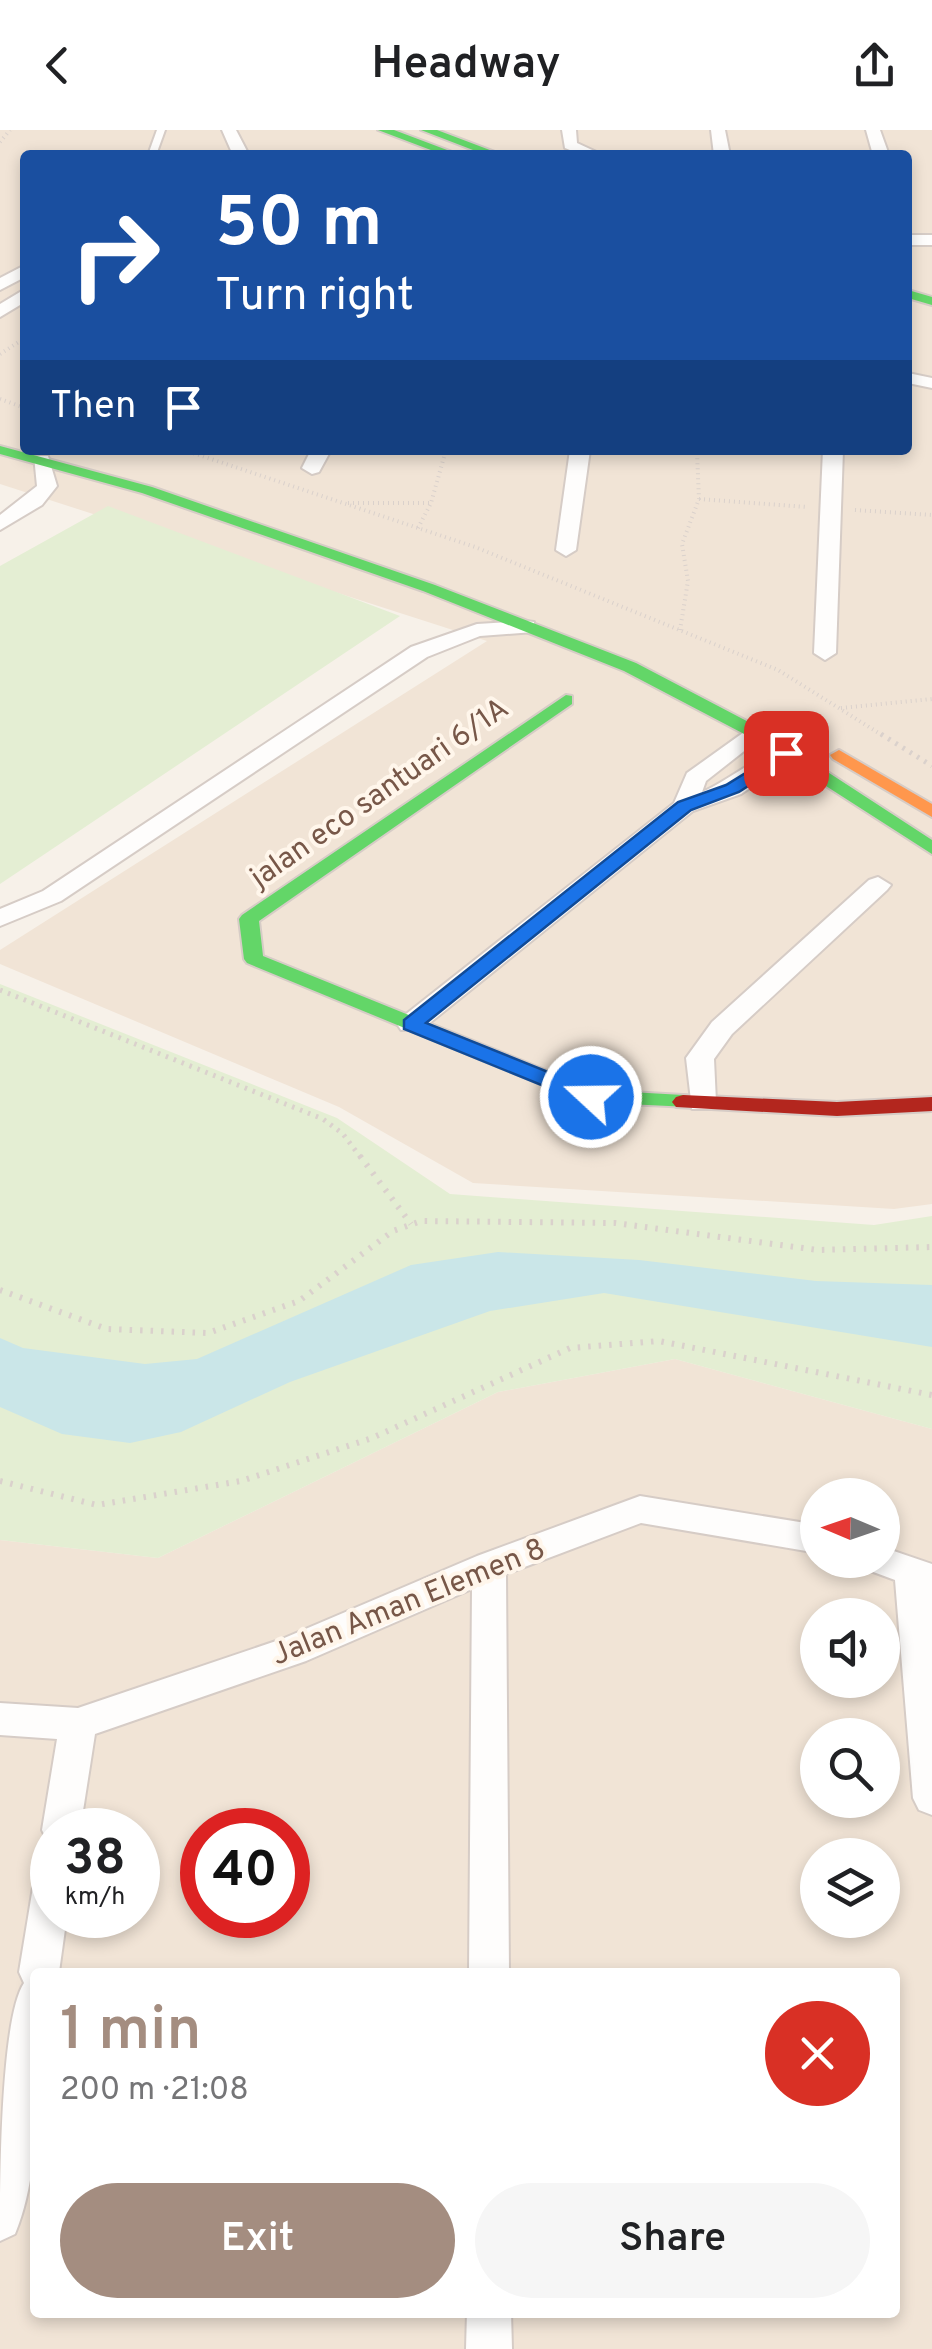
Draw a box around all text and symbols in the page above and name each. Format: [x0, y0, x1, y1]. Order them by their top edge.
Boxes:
text: Headway [371, 37, 561, 94]
icon: back [30, 38, 85, 93]
icon: share [847, 38, 902, 93]
text: 50 m [215, 182, 382, 271]
icon: right [50, 190, 180, 320]
text: Turn right [215, 269, 414, 326]
icon: arrive [156, 380, 211, 435]
text: Then [50, 383, 136, 432]
street label: jalan eco santuari 6/1A [243, 691, 517, 898]
pin [744, 711, 829, 796]
icon: arrive [759, 726, 814, 781]
position arrow [539, 1045, 643, 1149]
north arrow [800, 1478, 900, 1578]
map controls [800, 1478, 900, 1938]
street label: Jalan Aman Elemen 8 [267, 1532, 551, 1675]
button: sound [800, 1598, 900, 1698]
button: search [800, 1718, 900, 1818]
speed limit sign: 40 [180, 1808, 310, 1938]
text: 38 [64, 1829, 126, 1892]
button: layers [800, 1838, 900, 1938]
text: km/h [65, 1882, 125, 1914]
text: 1 min [60, 1995, 201, 2071]
button: close [765, 2001, 870, 2106]
text: 200 m · 21:08 [60, 2071, 249, 2111]
button: Exit [60, 2183, 455, 2298]
button: Share [475, 2183, 870, 2298]

